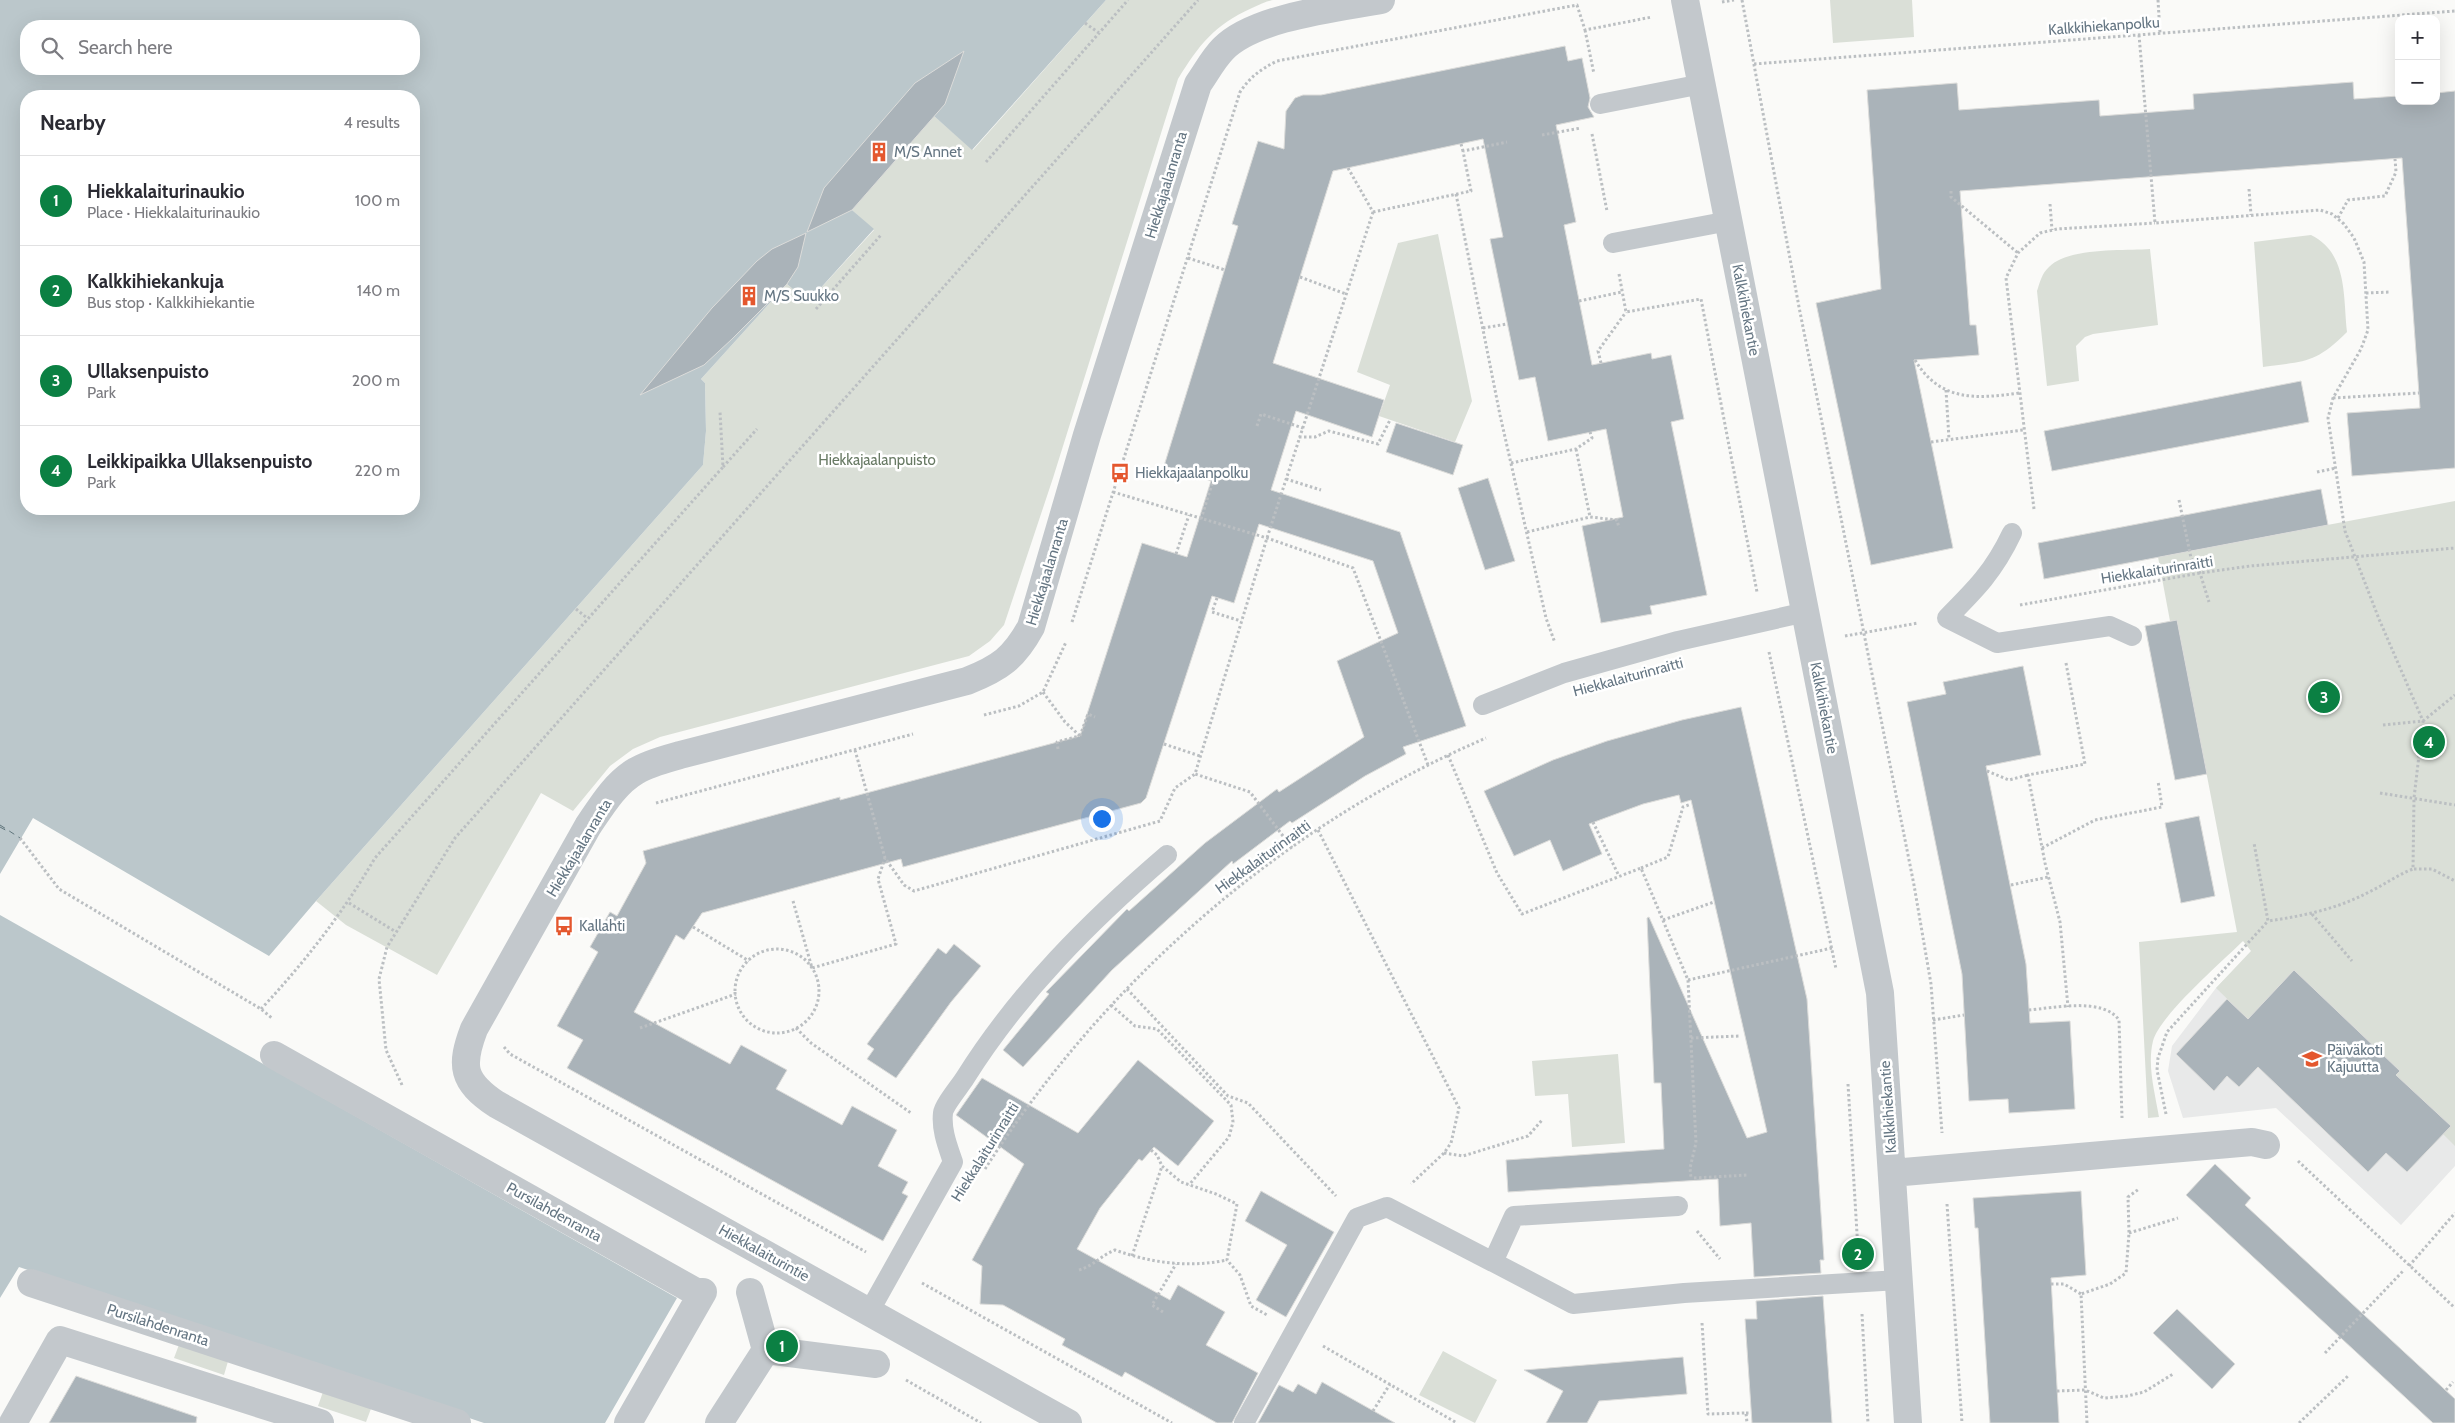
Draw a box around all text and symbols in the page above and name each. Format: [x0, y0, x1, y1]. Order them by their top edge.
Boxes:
street label: Kalkkihiekanpolku [2048, 13, 2160, 39]
map controls [2395, 15, 2440, 105]
button: + [2395, 15, 2440, 60]
search box [20, 20, 420, 75]
icon: search [38, 34, 66, 62]
text: Search here [78, 36, 172, 59]
button: − [2395, 60, 2440, 105]
text: Nearby [40, 110, 106, 135]
text: 4 results [343, 113, 400, 132]
street label: Hiekkajaalanranta [1141, 129, 1191, 241]
building icon: M/S Annet [868, 141, 890, 163]
place label: M/S Annet [894, 143, 962, 161]
text: Hiekkalaiturinaukio [87, 180, 245, 203]
text: 1 [53, 191, 59, 210]
text: 100 m [355, 191, 400, 210]
text: Place · Hiekkalaiturinaukio [87, 203, 260, 222]
street label: Kalkkihiekantie [1728, 263, 1764, 358]
text: Kalkkihiekankuja [87, 270, 224, 293]
text: 2 [52, 281, 60, 300]
text: 140 m [357, 281, 400, 300]
building icon: M/S Suukko [738, 285, 760, 307]
place label: M/S Suukko [764, 287, 839, 305]
text: Bus stop · Kalkkihiekantie [87, 293, 255, 312]
text: Ullaksenpuisto [87, 360, 209, 383]
text: 3 [52, 371, 60, 390]
text: 200 m [352, 371, 400, 390]
text: Park [87, 383, 116, 402]
text: Leikkipaikka Ullaksenpuisto [87, 450, 312, 473]
park label: Hiekkajaalanpuisto [818, 451, 936, 469]
text: 4 [51, 461, 61, 480]
text: 220 m [354, 461, 400, 480]
bus stop icon: Hiekkajaalanpolku [1109, 462, 1131, 484]
place label: Hiekkajaalanpolku [1135, 464, 1248, 482]
text: Park [87, 473, 116, 492]
street label: Hiekkajaalanranta [1022, 516, 1072, 628]
street label: Hiekkalaiturinraitti [2100, 552, 2214, 588]
street label: Hiekkalaiturinraitti [1571, 654, 1685, 700]
street label: Kalkkihiekantie [1806, 661, 1842, 756]
pin: 3 [2308, 678, 2340, 716]
pin: 4 [2413, 723, 2445, 761]
street label: Hiekkajaalanranta [543, 795, 616, 900]
your location [1089, 806, 1115, 832]
street label: Hiekkalaiturinraitti [1212, 816, 1314, 898]
bus stop icon: Kallahti [553, 915, 575, 937]
place label: Kallahti [579, 917, 625, 935]
place label: Päiväkoti Kajuutta [2327, 1041, 2383, 1076]
school or university icon: Päiväkoti Kajuutta [2301, 1048, 2323, 1070]
street label: Kalkkihiekantie [1876, 1060, 1900, 1154]
street label: Hiekkalaiturinraitti [947, 1099, 1023, 1205]
street label: Pursilahdenranta [503, 1178, 605, 1246]
street label: Hiekkalaiturintie [716, 1221, 813, 1285]
pin: 2 [1842, 1235, 1874, 1273]
street label: Pursilahdenranta [105, 1300, 212, 1350]
pin: 1 [766, 1327, 798, 1365]

